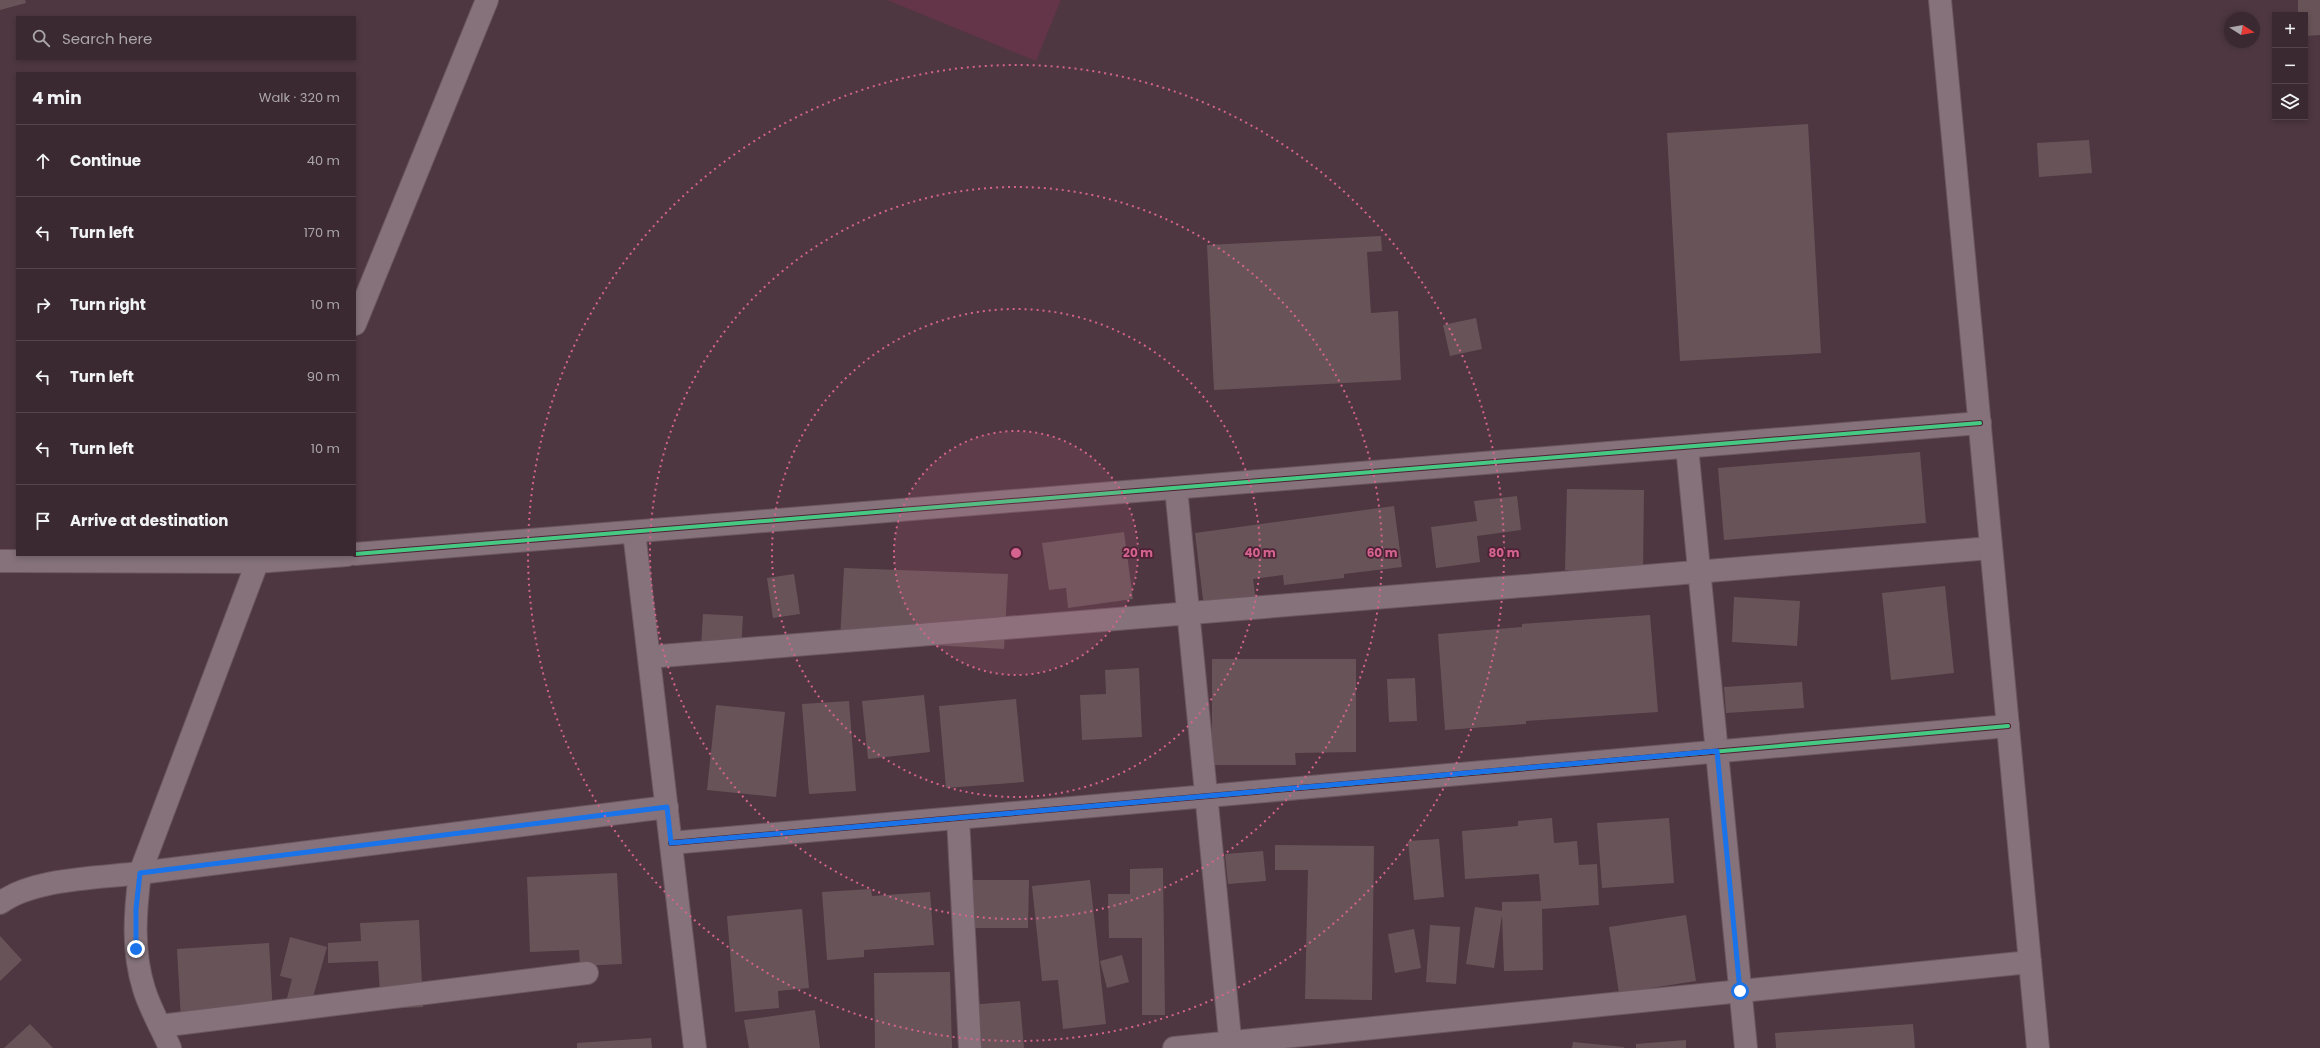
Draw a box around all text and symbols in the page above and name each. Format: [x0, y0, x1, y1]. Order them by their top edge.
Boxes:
north arrow [2224, 12, 2260, 48]
map controls [2272, 12, 2308, 120]
button: + [2272, 12, 2308, 48]
search box [16, 16, 356, 60]
icon: search [30, 27, 52, 49]
text: Search here [62, 28, 152, 49]
button: − [2272, 48, 2308, 84]
button: layers [2272, 84, 2308, 120]
text: 4 min [32, 86, 82, 110]
text: Walk · 320 m [259, 88, 340, 107]
icon: ahead [32, 150, 54, 172]
text: Continue [70, 150, 141, 171]
text: 40 m [307, 151, 340, 170]
icon: left [32, 222, 54, 244]
text: Turn left [70, 222, 134, 243]
text: 170 m [304, 223, 340, 242]
icon: right [32, 294, 54, 316]
text: Turn right [70, 294, 146, 315]
text: 10 m [311, 295, 340, 314]
icon: left [32, 366, 54, 388]
text: Turn left [70, 366, 134, 387]
text: 90 m [307, 367, 340, 386]
icon: left [32, 438, 54, 460]
text: Turn left [70, 438, 134, 459]
text: 10 m [311, 439, 340, 458]
icon: arrive [32, 510, 54, 532]
text: Arrive at destination [70, 510, 228, 531]
text: 20 m [1123, 544, 1153, 561]
text: 40 m [1244, 544, 1276, 561]
text: 60 m [1367, 544, 1398, 561]
text: 80 m [1489, 544, 1520, 561]
centre of rings [1009, 546, 1023, 560]
route end [127, 940, 145, 958]
route start [1731, 982, 1749, 1000]

